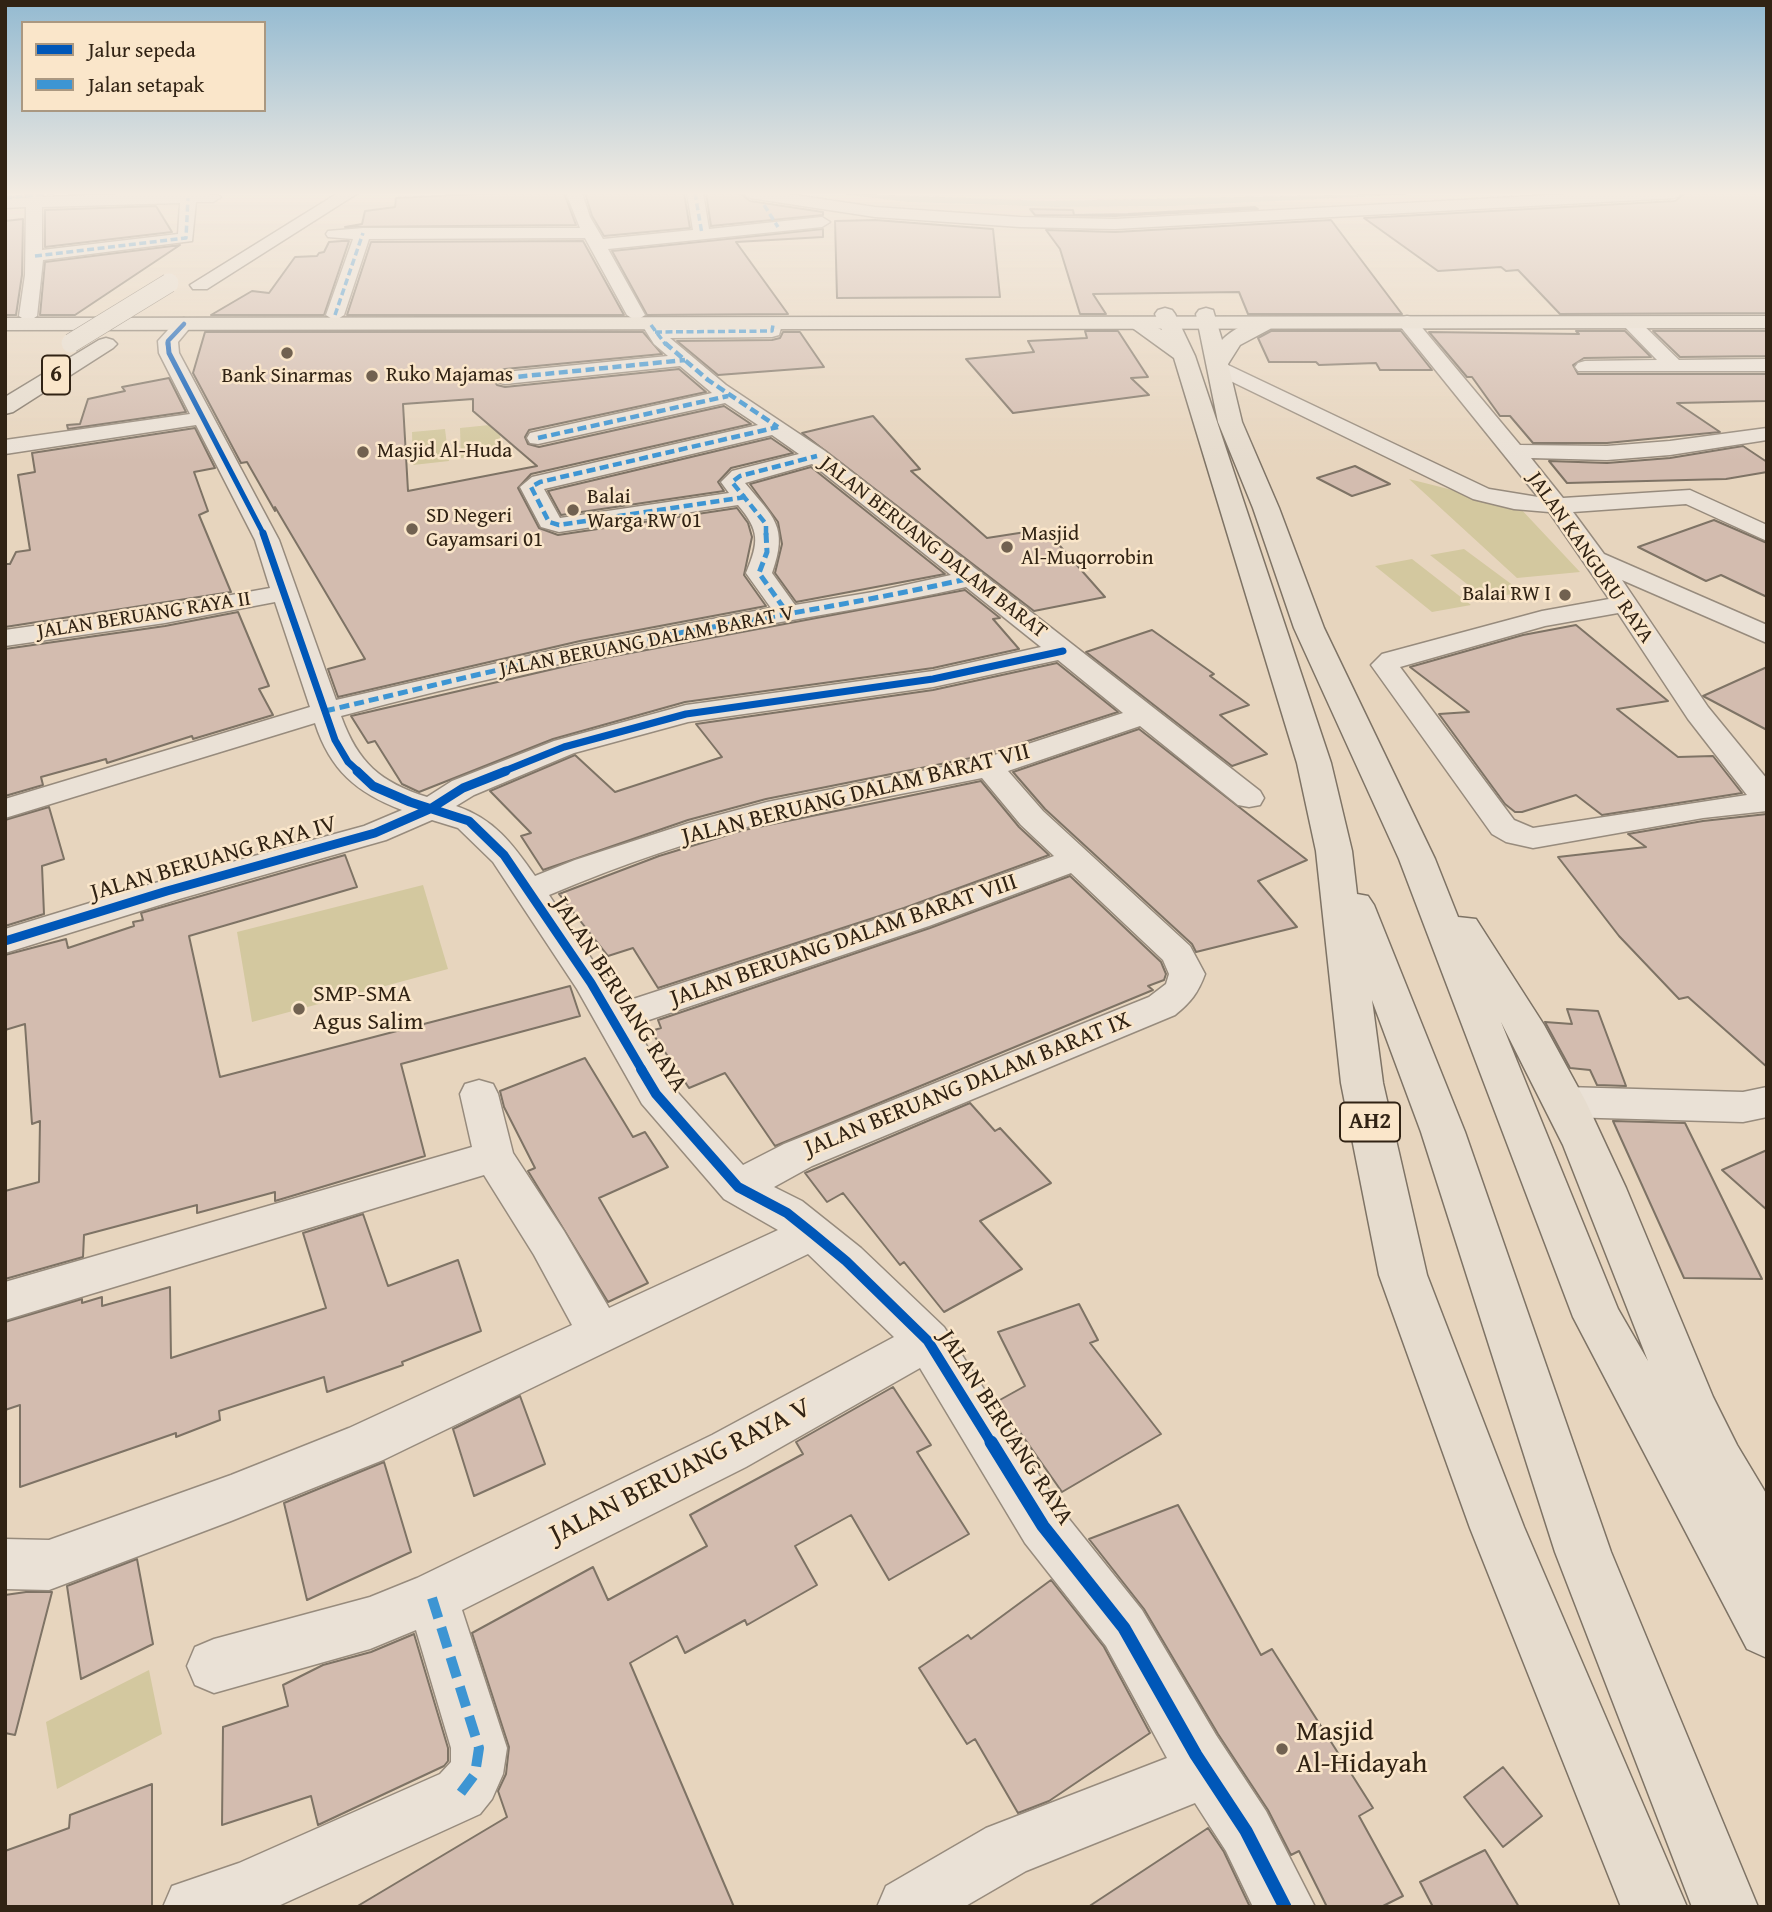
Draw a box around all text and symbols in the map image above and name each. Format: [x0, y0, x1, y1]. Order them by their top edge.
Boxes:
legend [21, 21, 266, 112]
text: Jalur sepeda [88, 34, 196, 65]
text: Jalan setapak [88, 69, 204, 100]
marker: Bank Sinarmas [279, 345, 295, 361]
road number: 6 [42, 356, 70, 394]
place label: Ruko Majamas [386, 363, 513, 389]
place label: Bank Sinarmas [222, 364, 352, 390]
marker: Ruko Majamas [364, 368, 380, 384]
place label: Masjid Al-Huda [377, 439, 512, 465]
marker: Masjid Al-Huda [355, 444, 371, 460]
street label: JALAN BERUANG DALAM BARAT [814, 451, 1052, 645]
street label: JALAN KANGURU RAYA [1521, 468, 1659, 648]
place label: Balai Warga RW 01 [587, 485, 702, 535]
marker: Balai Warga RW 01 [565, 502, 581, 518]
place label: SD Negeri Gayamsari 01 [426, 504, 543, 554]
marker: SD Negeri Gayamsari 01 [404, 521, 420, 537]
place label: Masjid Al-Muqorrobin [1021, 522, 1153, 572]
marker: Masjid Al-Muqorrobin [999, 539, 1015, 555]
place label: Balai RW I [1462, 582, 1551, 608]
street label: JALAN BERUANG RAYA II [35, 587, 253, 645]
marker: Balai RW I [1557, 587, 1573, 603]
street label: JALAN BERUANG DALAM BARAT V [497, 601, 797, 683]
street label: JALAN BERUANG DALAM BARAT VII [679, 738, 1033, 852]
street label: JALAN BERUANG RAYA IV [87, 810, 341, 908]
street label: JALAN BERUANG DALAM BARAT VIII [667, 868, 1021, 1014]
street label: JALAN BERUANG RAYA [545, 892, 693, 1098]
place label: SMP-SMA Agus Salim [313, 981, 423, 1037]
marker: SMP-SMA Agus Salim [291, 1001, 307, 1017]
street label: JALAN BERUANG DALAM BARAT IX [801, 1006, 1135, 1164]
road number: AH2 [1340, 1102, 1400, 1142]
street label: JALAN BERUANG RAYA [931, 1325, 1079, 1531]
street label: JALAN BERUANG RAYA V [545, 1391, 817, 1553]
place label: Masjid Al-Hidayah [1296, 1716, 1428, 1782]
marker: Masjid Al-Hidayah [1274, 1741, 1290, 1757]

